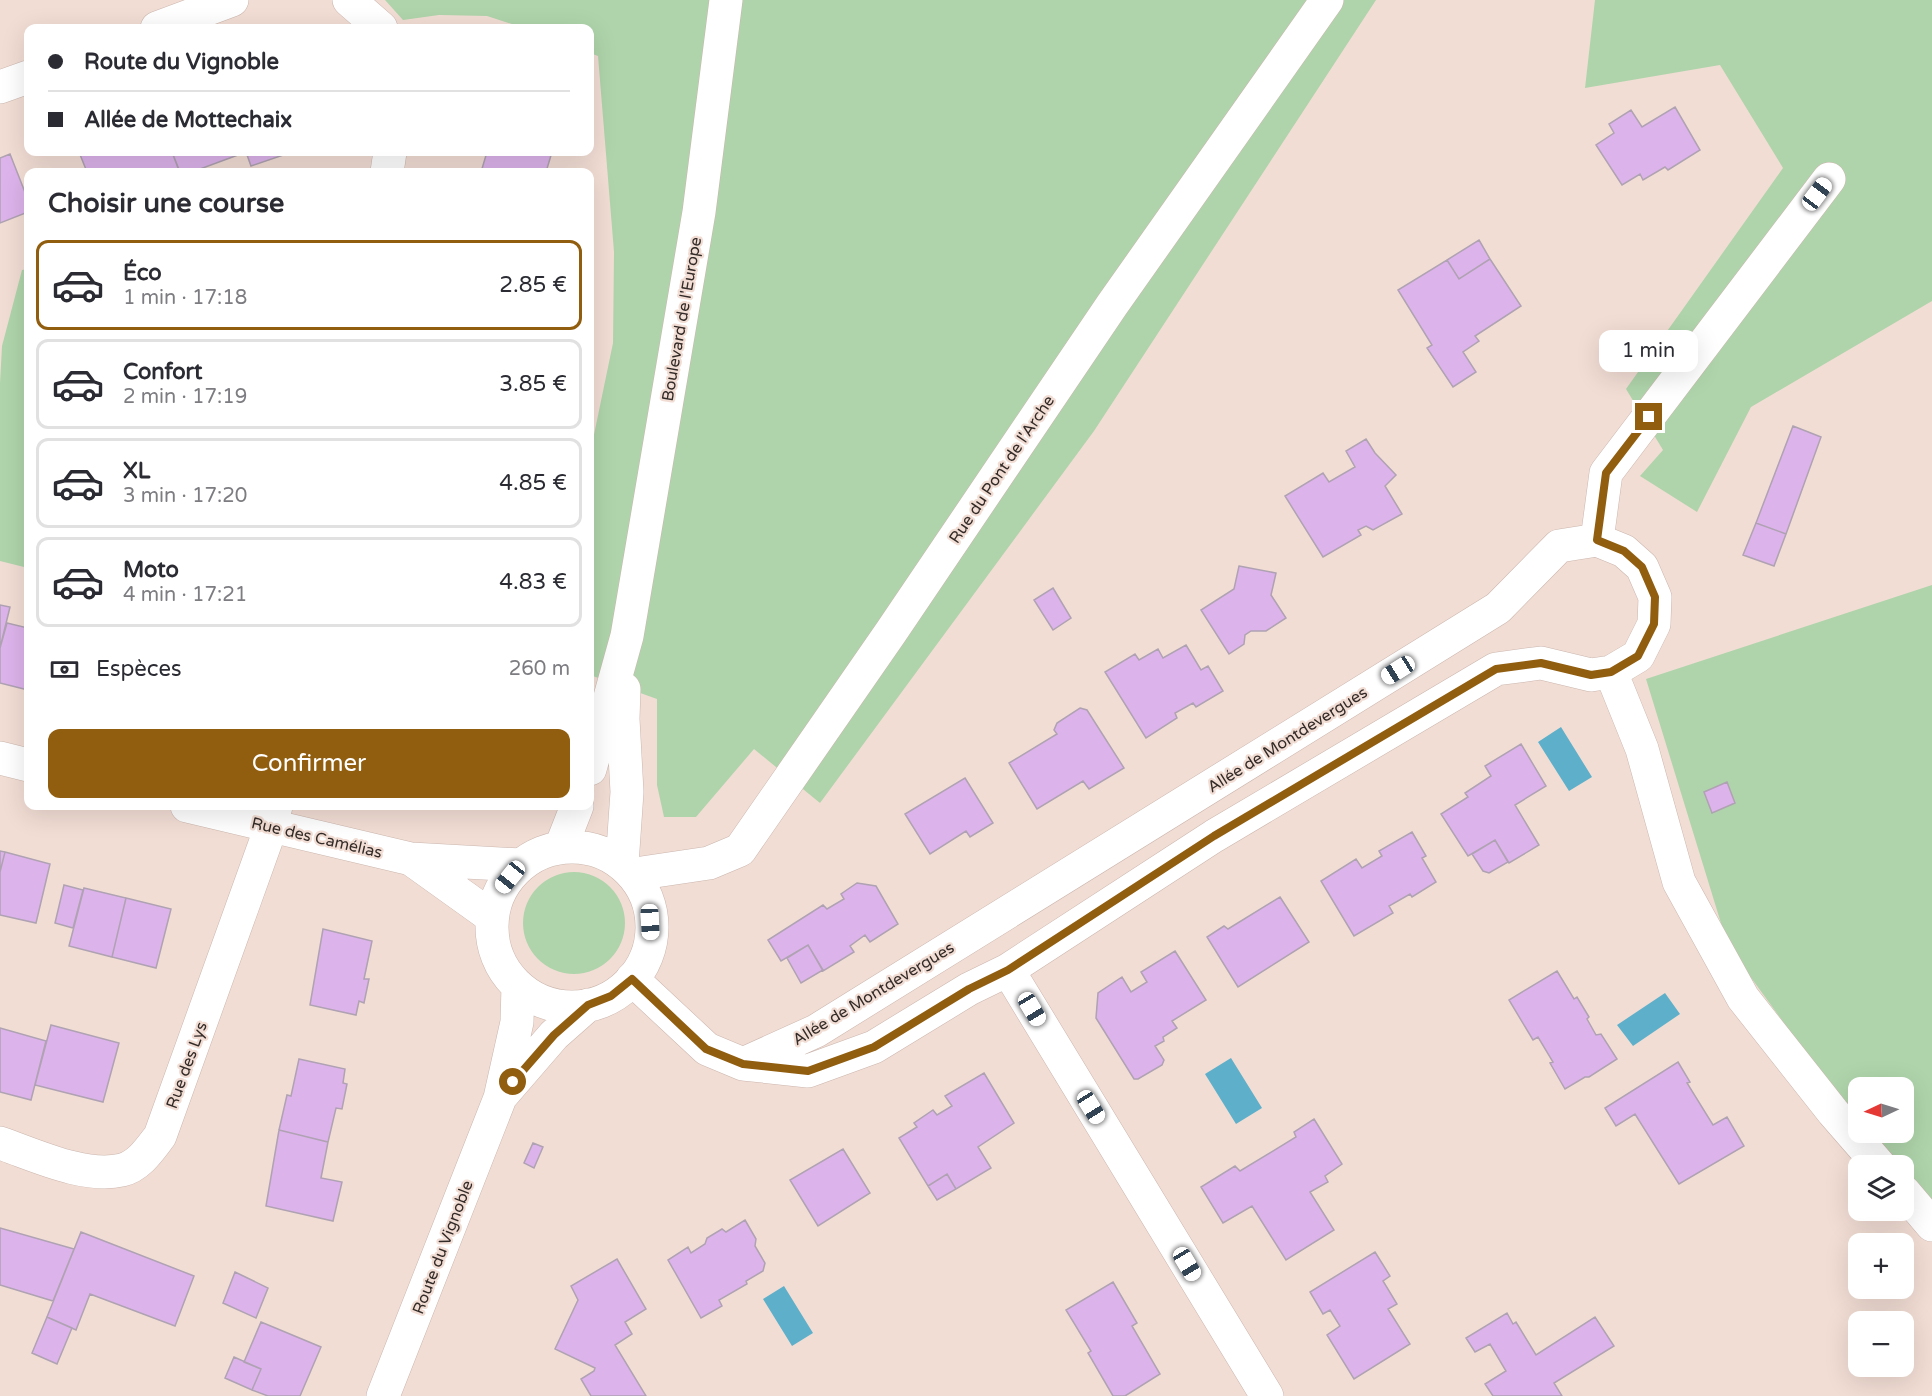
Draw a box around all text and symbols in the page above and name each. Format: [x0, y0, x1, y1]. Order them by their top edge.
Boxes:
text: Route du Vignoble [84, 49, 279, 75]
text: Allée de Mottechaix [84, 107, 292, 133]
car [1799, 174, 1835, 214]
text: Choisir une course [48, 187, 284, 220]
street label: Boulevard de l'Europe [658, 236, 706, 403]
icon: car [51, 258, 105, 312]
text: Éco [123, 260, 162, 286]
text: 2.85 € [499, 272, 567, 298]
text: 1 min · 17:18 [123, 286, 247, 310]
callout: 1 min [1600, 330, 1698, 372]
text: 1 min [1622, 339, 1675, 363]
icon: car [51, 357, 105, 411]
text: Confort [123, 359, 202, 385]
text: 3.85 € [499, 371, 567, 397]
text: 2 min · 17:19 [123, 385, 247, 409]
street label: Rue du Pont de l'Arche [945, 392, 1059, 547]
route end [1635, 403, 1662, 430]
icon: car [51, 456, 105, 510]
text: XL [123, 458, 150, 484]
text: 4.85 € [499, 470, 567, 496]
text: 3 min · 17:20 [123, 484, 247, 508]
icon: car [51, 555, 105, 609]
text: Moto [123, 557, 179, 583]
text: 4.83 € [499, 569, 567, 595]
text: 4 min · 17:21 [123, 583, 247, 607]
icon: cash [48, 653, 81, 686]
car [1378, 653, 1418, 687]
text: Espèces [96, 656, 181, 682]
text: 260 m [509, 657, 570, 681]
street label: Allée de Montdevergues [1204, 682, 1371, 797]
button: Confirmer [48, 729, 570, 798]
street label: Rue des Camélias [249, 813, 384, 863]
car [492, 857, 528, 897]
car [640, 904, 660, 940]
street label: Allée de Montdevergues [789, 938, 958, 1050]
car [1015, 989, 1049, 1029]
street label: Rue des Lys [162, 1019, 212, 1111]
route start [499, 1068, 526, 1095]
north arrow [1848, 1077, 1914, 1143]
map controls [1848, 1077, 1914, 1377]
car [1074, 1087, 1108, 1127]
button: layers [1848, 1155, 1914, 1221]
street label: Route du Vignoble [408, 1178, 478, 1317]
button: + [1848, 1233, 1914, 1299]
car [1170, 1244, 1204, 1284]
button: − [1848, 1311, 1914, 1377]

